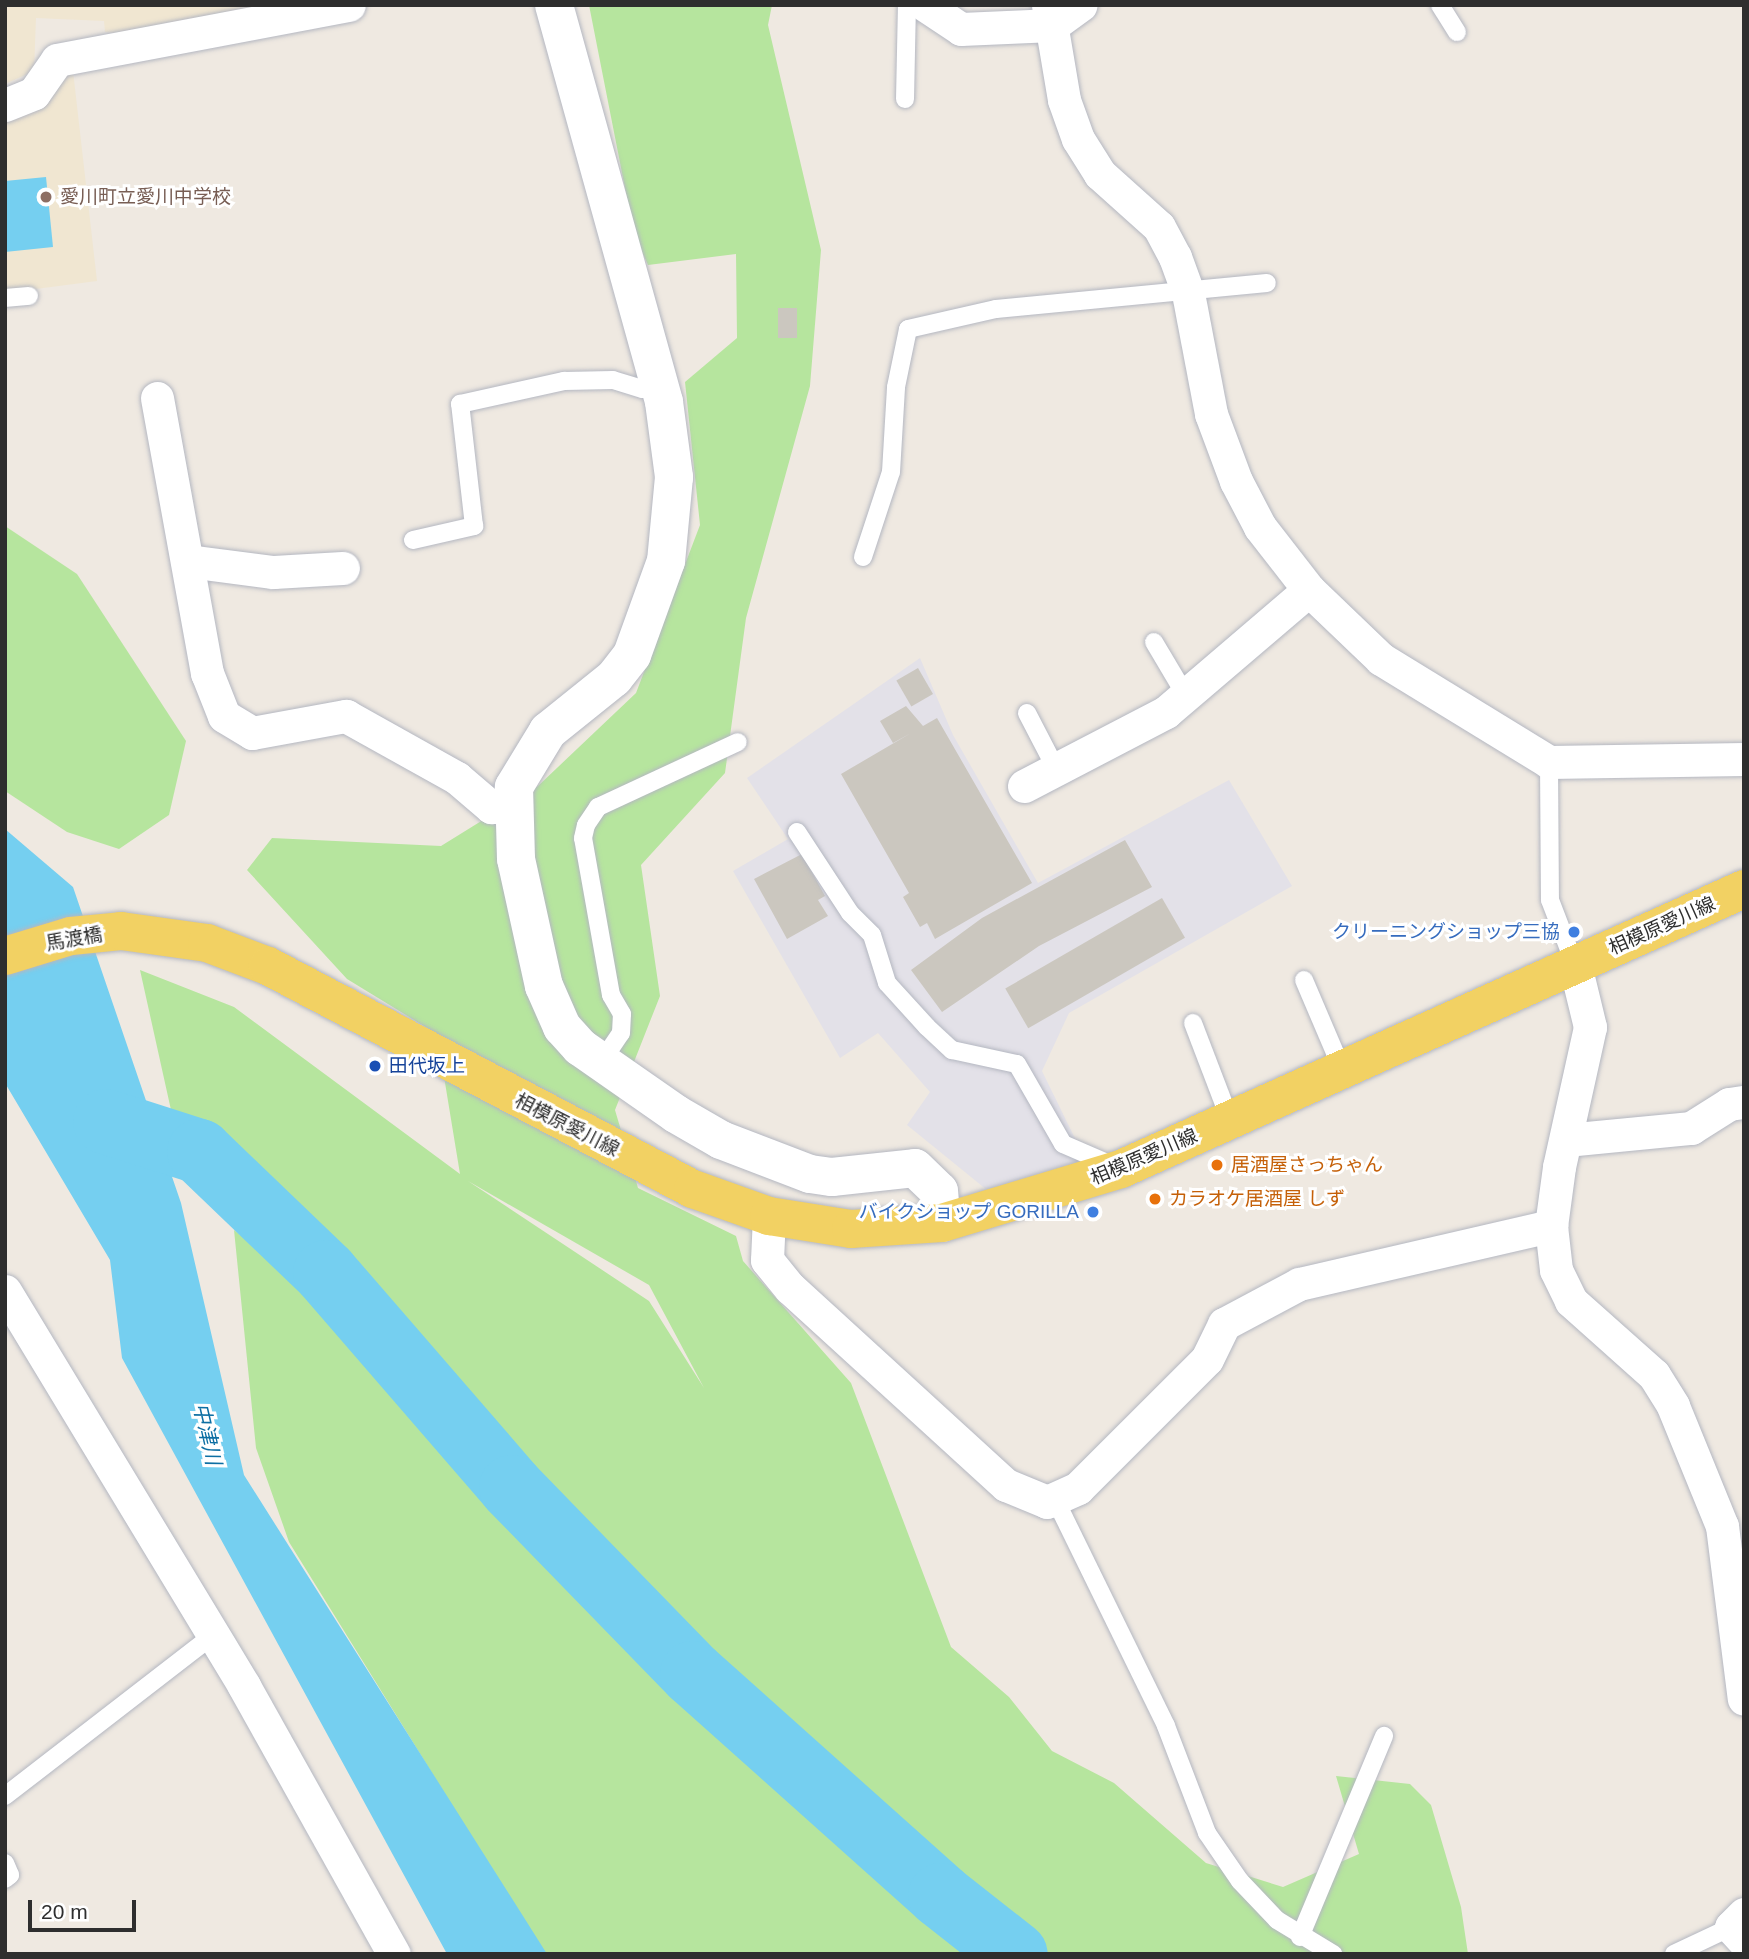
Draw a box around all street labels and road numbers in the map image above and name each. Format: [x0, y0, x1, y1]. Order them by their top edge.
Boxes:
street label: 相模原愛川線 [1605, 892, 1719, 960]
street label: 馬渡橋 [44, 923, 104, 955]
street label: 相模原愛川線 [511, 1089, 623, 1161]
street label: 相模原愛川線 [1087, 1124, 1201, 1190]

